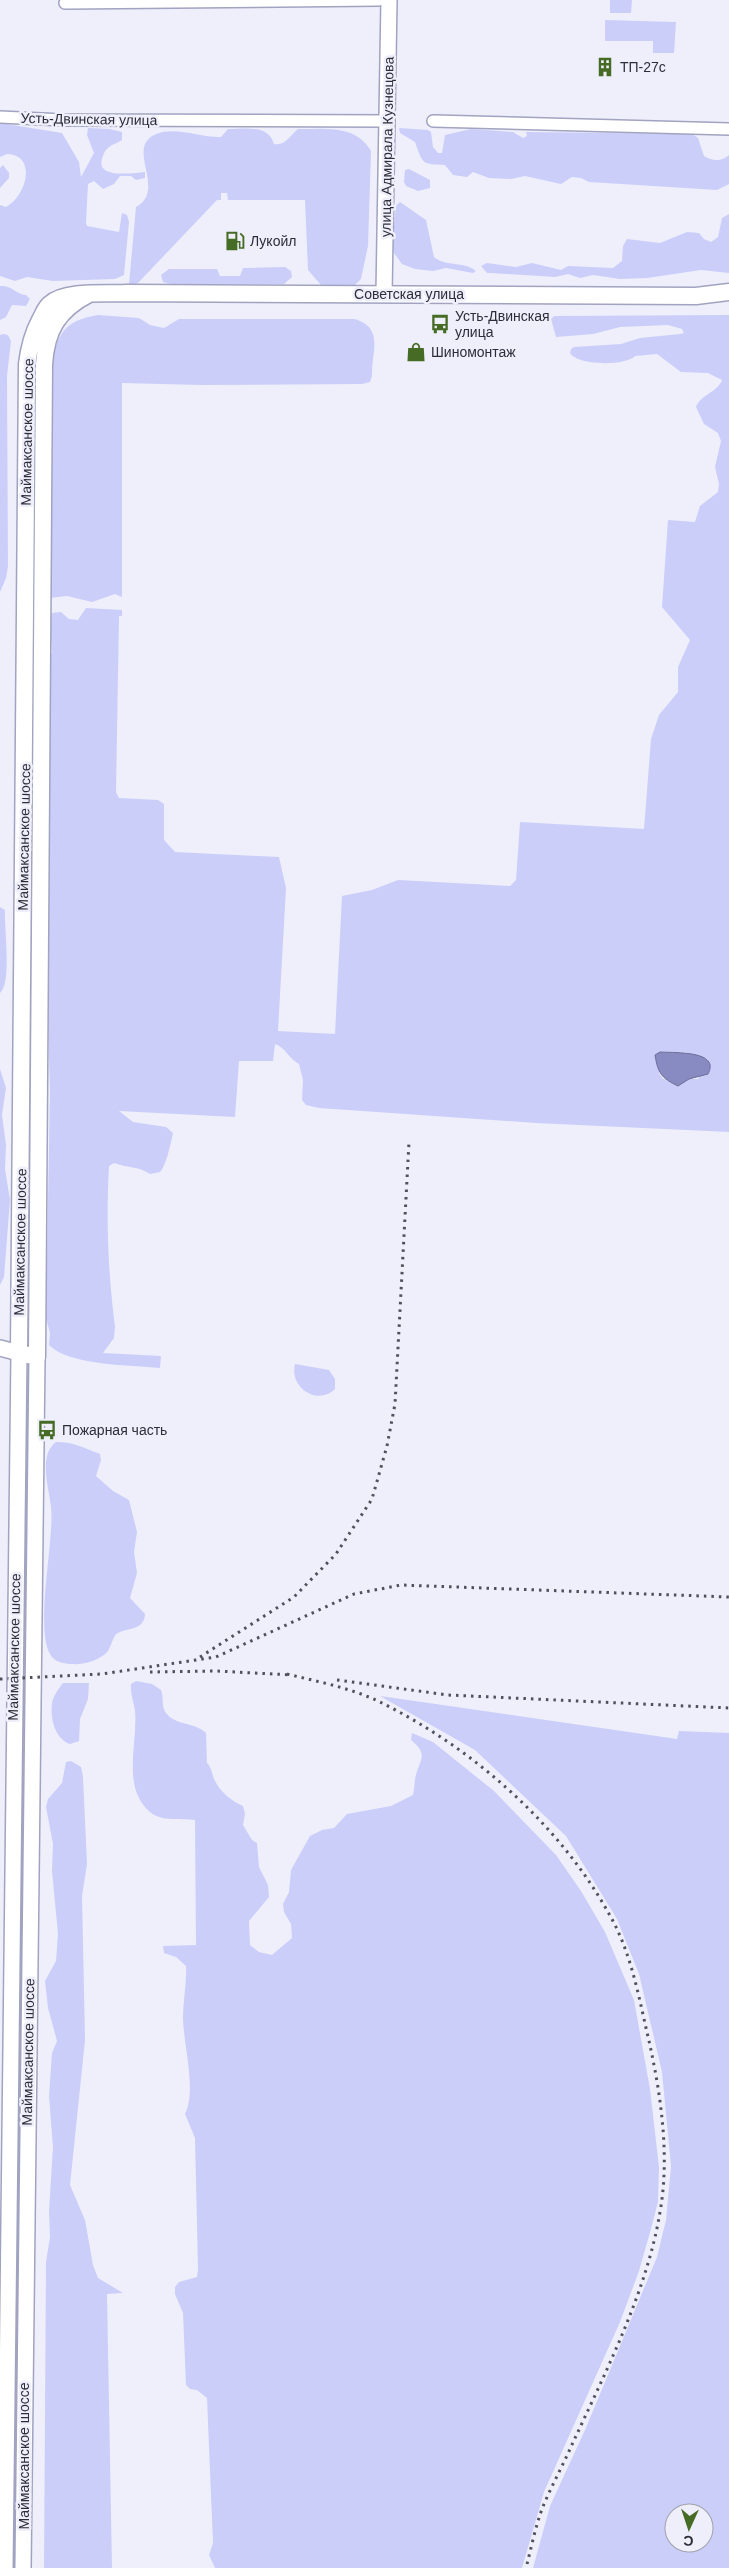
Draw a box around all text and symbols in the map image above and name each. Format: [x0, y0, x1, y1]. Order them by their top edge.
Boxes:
street label: улица Адмирала Кузнецова [377, 56, 397, 237]
building icon: ТП-27c [594, 56, 616, 78]
place label: ТП-27c [620, 59, 666, 75]
street label: Усть-Двинская улица [20, 110, 158, 128]
fuel station icon: Лукойл [224, 230, 246, 252]
place label: Лукойл [250, 233, 296, 249]
street label: Советская улица [354, 286, 464, 302]
place label: Усть-Двинская улица [455, 308, 550, 340]
bus stop icon: Усть-Двинская улица [429, 313, 451, 335]
shop icon: Шиномонтаж [405, 341, 427, 363]
place label: Шиномонтаж [431, 344, 516, 360]
street label: Маймаксанское шоссе [18, 358, 36, 506]
street label: Маймаксанское шоссе [15, 763, 33, 911]
street label: Маймаксанское шоссе [11, 1168, 29, 1316]
bus stop icon: Пожарная часть [36, 1419, 58, 1441]
place label: Пожарная часть [62, 1422, 167, 1438]
street label: Маймаксанское шоссе [5, 1573, 23, 1721]
street label: Маймаксанское шоссе [19, 1978, 37, 2126]
street label: Маймаксанское шоссе [16, 2382, 32, 2530]
north arrow [664, 2503, 714, 2553]
text: С [683, 2533, 694, 2549]

